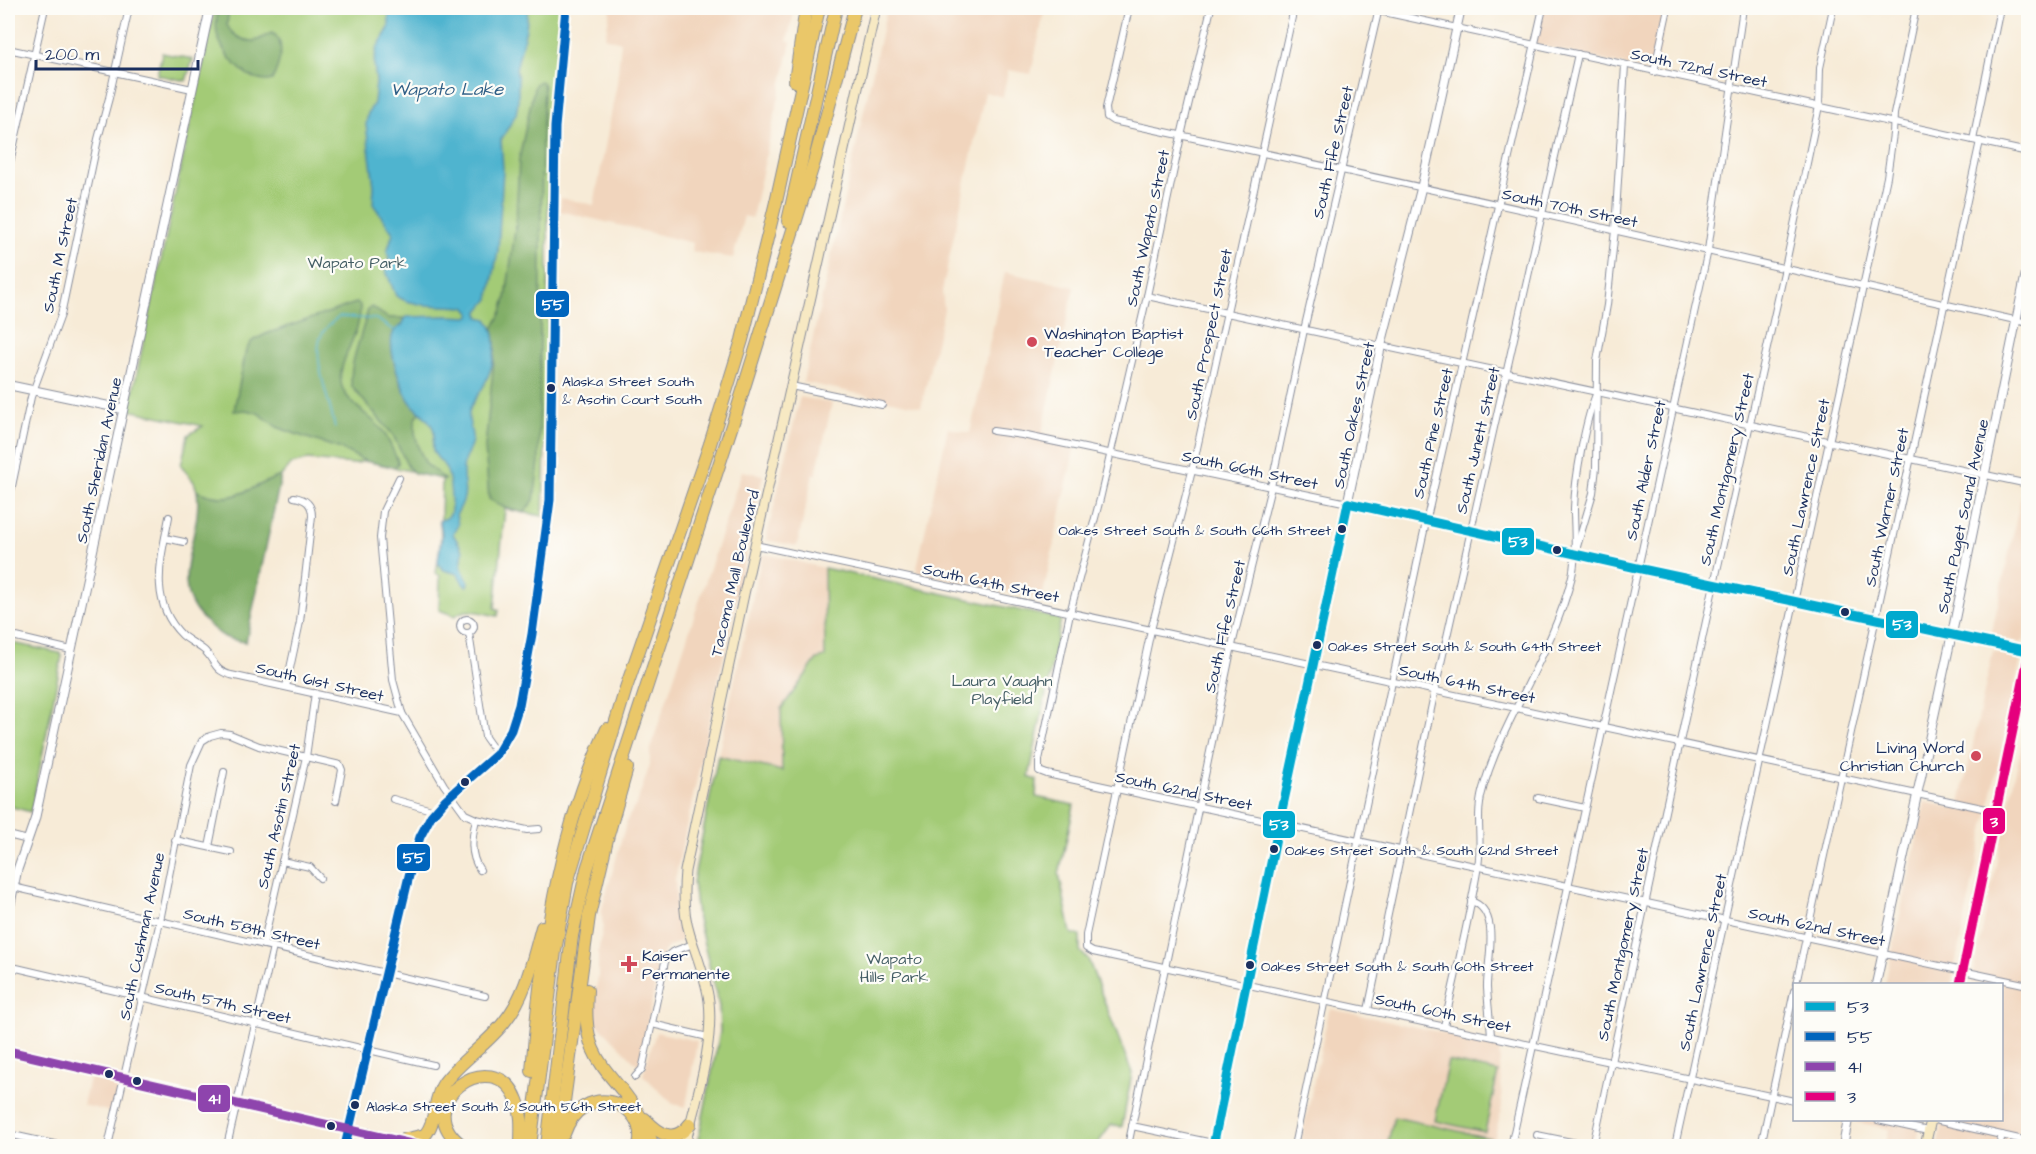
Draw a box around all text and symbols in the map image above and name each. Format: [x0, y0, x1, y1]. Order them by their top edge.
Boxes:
scale bar [36, 33, 198, 71]
text: 200 m [45, 42, 99, 67]
street label: South 72nd Street [1628, 43, 1770, 93]
water label: Wapato Lake [391, 77, 504, 102]
street label: South Fife Street [1307, 83, 1359, 221]
street label: South Wapato Street [1121, 147, 1175, 309]
street label: South 70th Street [1500, 183, 1640, 233]
street label: South M Street [37, 195, 83, 315]
street label: South Prospect Street [1180, 246, 1238, 422]
park label: Wapato Park [307, 252, 407, 274]
line badge: 55 [535, 290, 570, 318]
text: 55 [542, 294, 565, 316]
place label: Washington Baptist Teacher College [1044, 323, 1184, 364]
marker: Washington Baptist Teacher College [1025, 335, 1039, 349]
street label: South Oakes Street [1328, 339, 1380, 491]
street label: South Junett Street [1450, 364, 1506, 516]
street label: South Pine Street [1407, 365, 1459, 501]
street label: South Montgomery Street [1694, 370, 1761, 568]
place label: Alaska Street South & Asotin Court South [562, 372, 702, 410]
street label: South Sheridan Avenue [71, 375, 127, 545]
marker: Alaska Street South & Asotin Court South [545, 382, 557, 394]
street label: South Lawrence Street [1776, 396, 1836, 578]
street label: South Alder Street [1620, 398, 1672, 542]
street label: South Puget Sound Avenue [1932, 417, 1995, 616]
street label: South Warner Street [1859, 425, 1915, 588]
street label: South 66th Street [1180, 445, 1320, 495]
street label: Tacoma Mall Boulevard [705, 488, 765, 659]
place label: Oakes Street South & South 66th Street [1059, 521, 1331, 541]
marker: Oakes Street South & South 66th Street [1336, 523, 1348, 535]
line badge: 53 [1501, 527, 1535, 556]
text: 53 [1508, 531, 1529, 553]
unlabelled marker [1551, 544, 1563, 556]
street label: South Fife Street [1199, 557, 1251, 695]
street label: South 64th Street [920, 558, 1062, 608]
unlabelled marker [1839, 606, 1851, 618]
line badge: 53 [1885, 610, 1919, 639]
text: 53 [1892, 614, 1913, 636]
place label: Oakes Street South & South 64th Street [1328, 637, 1601, 657]
marker: Oakes Street South & South 64th Street [1311, 639, 1323, 651]
street label: South 61st Street [254, 657, 386, 707]
street label: South 64th Street [1396, 659, 1538, 709]
park label: Laura Vaughn Playfield [951, 670, 1053, 711]
place label: Living Word Christian Church [1840, 737, 1964, 777]
street label: South Asotin Street [252, 741, 306, 891]
marker: Living Word Christian Church [1969, 749, 1983, 763]
street label: South 62nd Street [1113, 766, 1255, 816]
unlabelled marker [459, 776, 471, 788]
line badge: 3 [1982, 807, 2006, 835]
line badge: 53 [1262, 810, 1296, 839]
text: 3 [1989, 811, 1999, 833]
text: 53 [1269, 814, 1290, 836]
place label: Oakes Street South & South 62nd Street [1285, 841, 1559, 861]
line badge: 55 [396, 843, 431, 872]
marker: Oakes Street South & South 62nd Street [1268, 843, 1280, 855]
street label: South Montgomery Street [1592, 845, 1655, 1043]
text: 55 [403, 847, 426, 869]
street label: South Cushman Avenue [113, 850, 171, 1022]
street label: South Lawrence Street [1673, 871, 1733, 1053]
street label: South 62nd Street [1746, 902, 1888, 952]
street label: South 58th Street [181, 903, 323, 956]
place label: Kaiser Permanente [642, 945, 730, 985]
park label: Wapato Hills Park [860, 948, 928, 988]
marker: Kaiser Permanente [620, 955, 638, 973]
place label: Oakes Street South & South 60th Street [1261, 957, 1534, 977]
marker: Oakes Street South & South 60th Street [1244, 959, 1256, 971]
street label: South 57th Street [152, 977, 294, 1030]
legend [1793, 983, 2003, 1121]
street label: South 60th Street [1373, 988, 1513, 1038]
text: 53 [1847, 995, 1869, 1020]
text: 55 [1847, 1025, 1873, 1050]
text: 41 [1847, 1055, 1862, 1080]
unlabelled marker [103, 1068, 115, 1080]
unlabelled marker [131, 1075, 143, 1087]
line badge: 41 [197, 1084, 231, 1113]
text: 3 [1847, 1085, 1856, 1110]
text: 41 [208, 1088, 221, 1110]
place label: Alaska Street South & South 56th Street [366, 1097, 641, 1117]
marker: Alaska Street South & South 56th Street [349, 1099, 361, 1111]
unlabelled marker [325, 1120, 337, 1132]

